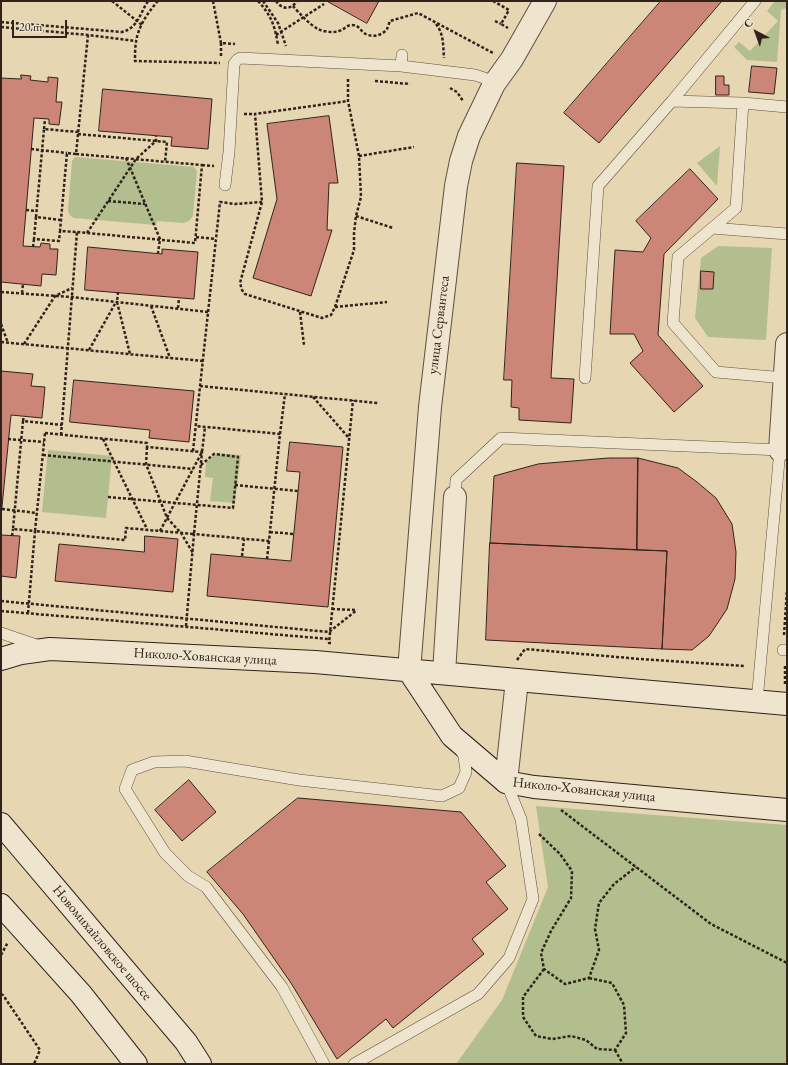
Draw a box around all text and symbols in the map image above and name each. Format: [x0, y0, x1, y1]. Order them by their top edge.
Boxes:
scale bar [14, 12, 69, 38]
north arrow [736, 12, 776, 52]
text: С [741, 15, 756, 31]
text: 20 m [19, 19, 42, 35]
street label: улица Сервантеса [425, 275, 453, 375]
street label: Николо-Хованская улица [133, 645, 277, 669]
street label: Николо-Хованская улица [512, 774, 656, 806]
street label: Новомихайловское шоссе [49, 882, 155, 1004]

